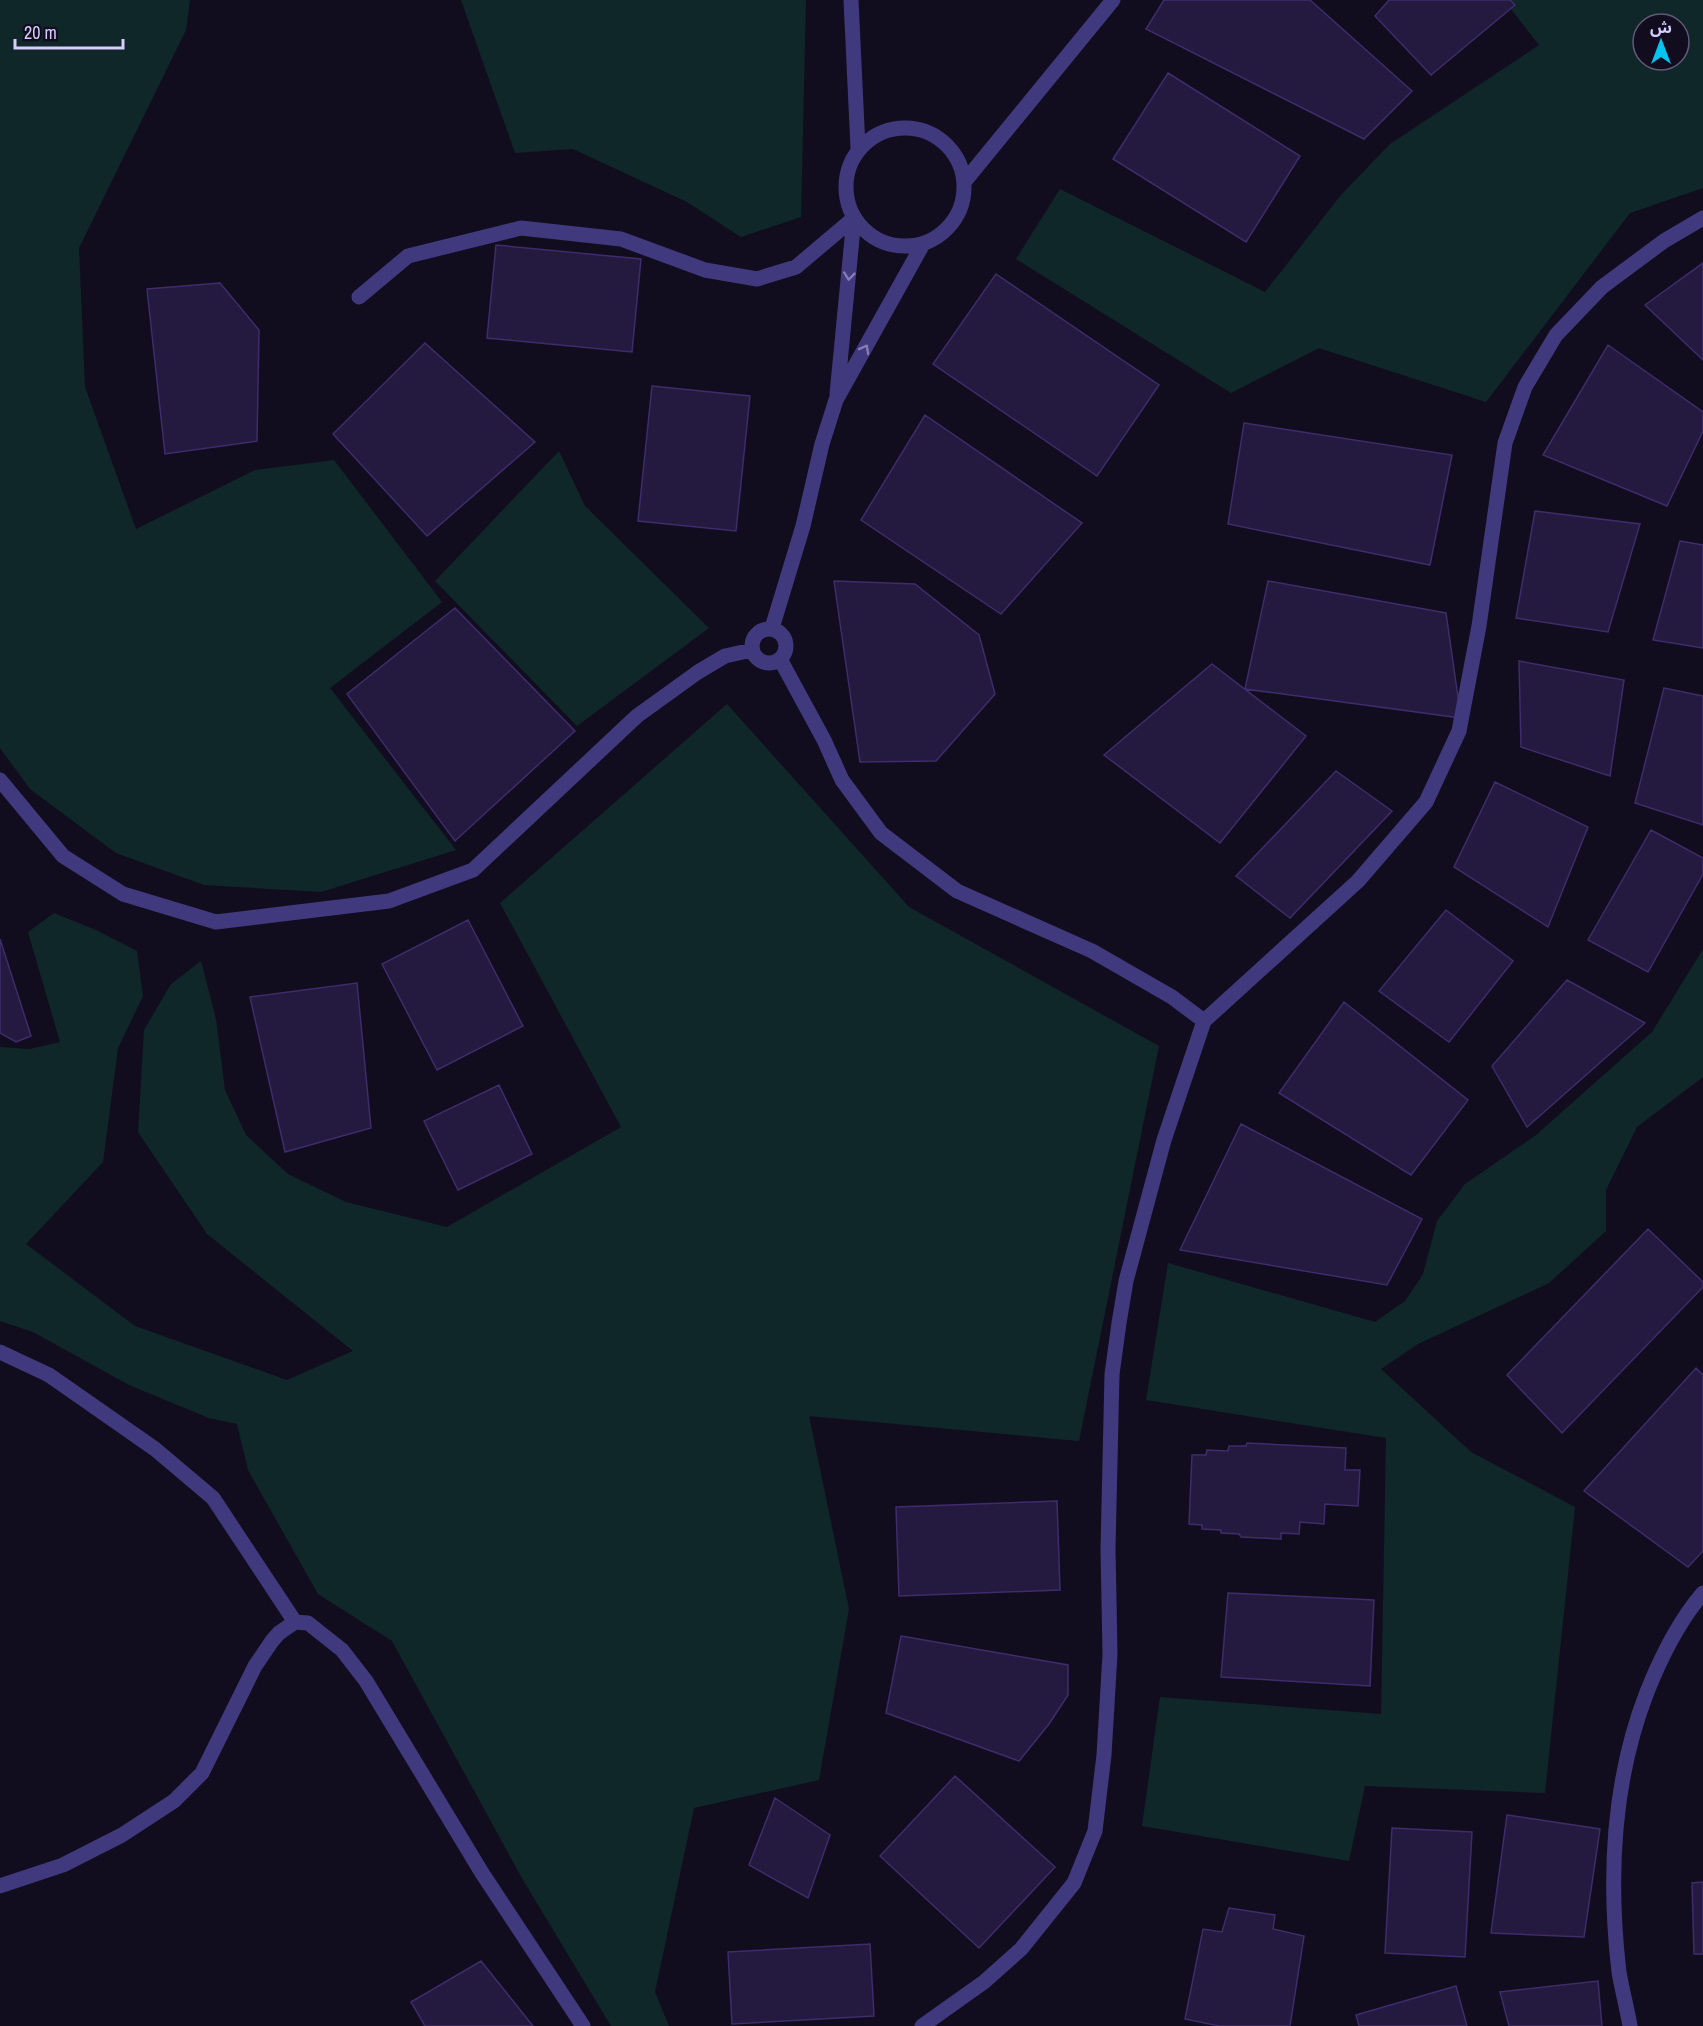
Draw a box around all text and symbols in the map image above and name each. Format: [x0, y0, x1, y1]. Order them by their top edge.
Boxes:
scale bar [15, 12, 123, 50]
north arrow [1631, 12, 1691, 72]
text: ش [1650, 16, 1672, 38]
text: 20 m [24, 20, 57, 45]
one-way arrow [843, 272, 856, 281]
one-way arrow [858, 345, 869, 355]

